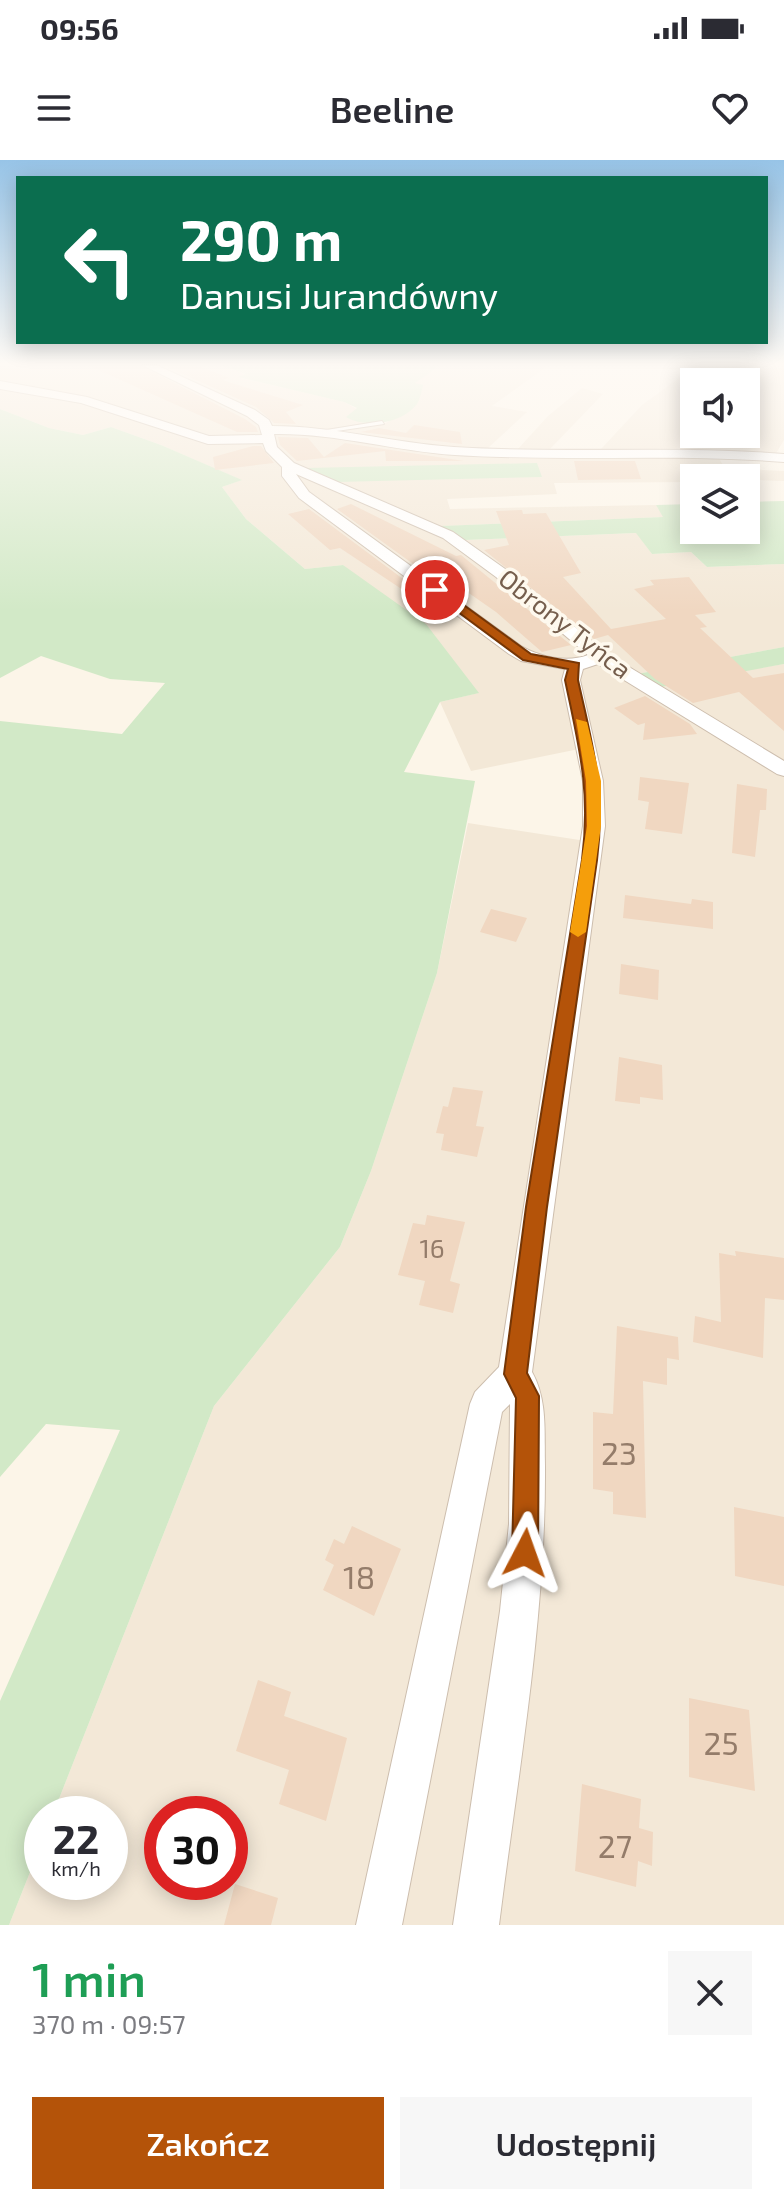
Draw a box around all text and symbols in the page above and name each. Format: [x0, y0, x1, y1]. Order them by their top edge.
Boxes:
text: 09:56 [40, 10, 119, 46]
icon: menu [32, 86, 76, 130]
icon: heart [708, 86, 752, 130]
text: Beeline [330, 87, 454, 130]
text: 290 m [180, 205, 342, 272]
icon: left [48, 208, 152, 312]
text: Danusi Jurandówny [180, 273, 498, 316]
map controls [680, 368, 760, 544]
button: sound [680, 368, 760, 448]
button: layers [680, 464, 760, 544]
pin [401, 556, 469, 624]
street label: Obrony Tyńca [493, 561, 638, 684]
icon: arrive [413, 568, 457, 612]
house number: 16 [419, 1232, 445, 1263]
house number: 23 [601, 1433, 637, 1471]
position arrow [483, 1511, 567, 1595]
house number: 18 [343, 1557, 375, 1595]
house number: 25 [703, 1723, 739, 1761]
speed limit sign: 30 [144, 1796, 248, 1900]
text: 22 [53, 1814, 99, 1862]
house number: 27 [598, 1826, 632, 1864]
text: km/h [51, 1856, 101, 1880]
text: 1 min [32, 1949, 146, 2007]
button: close [668, 1951, 752, 2035]
text: 370 m · 09:57 [32, 2008, 186, 2039]
button: Zakończ [32, 2097, 384, 2189]
button: Udostępnij [400, 2097, 752, 2189]

